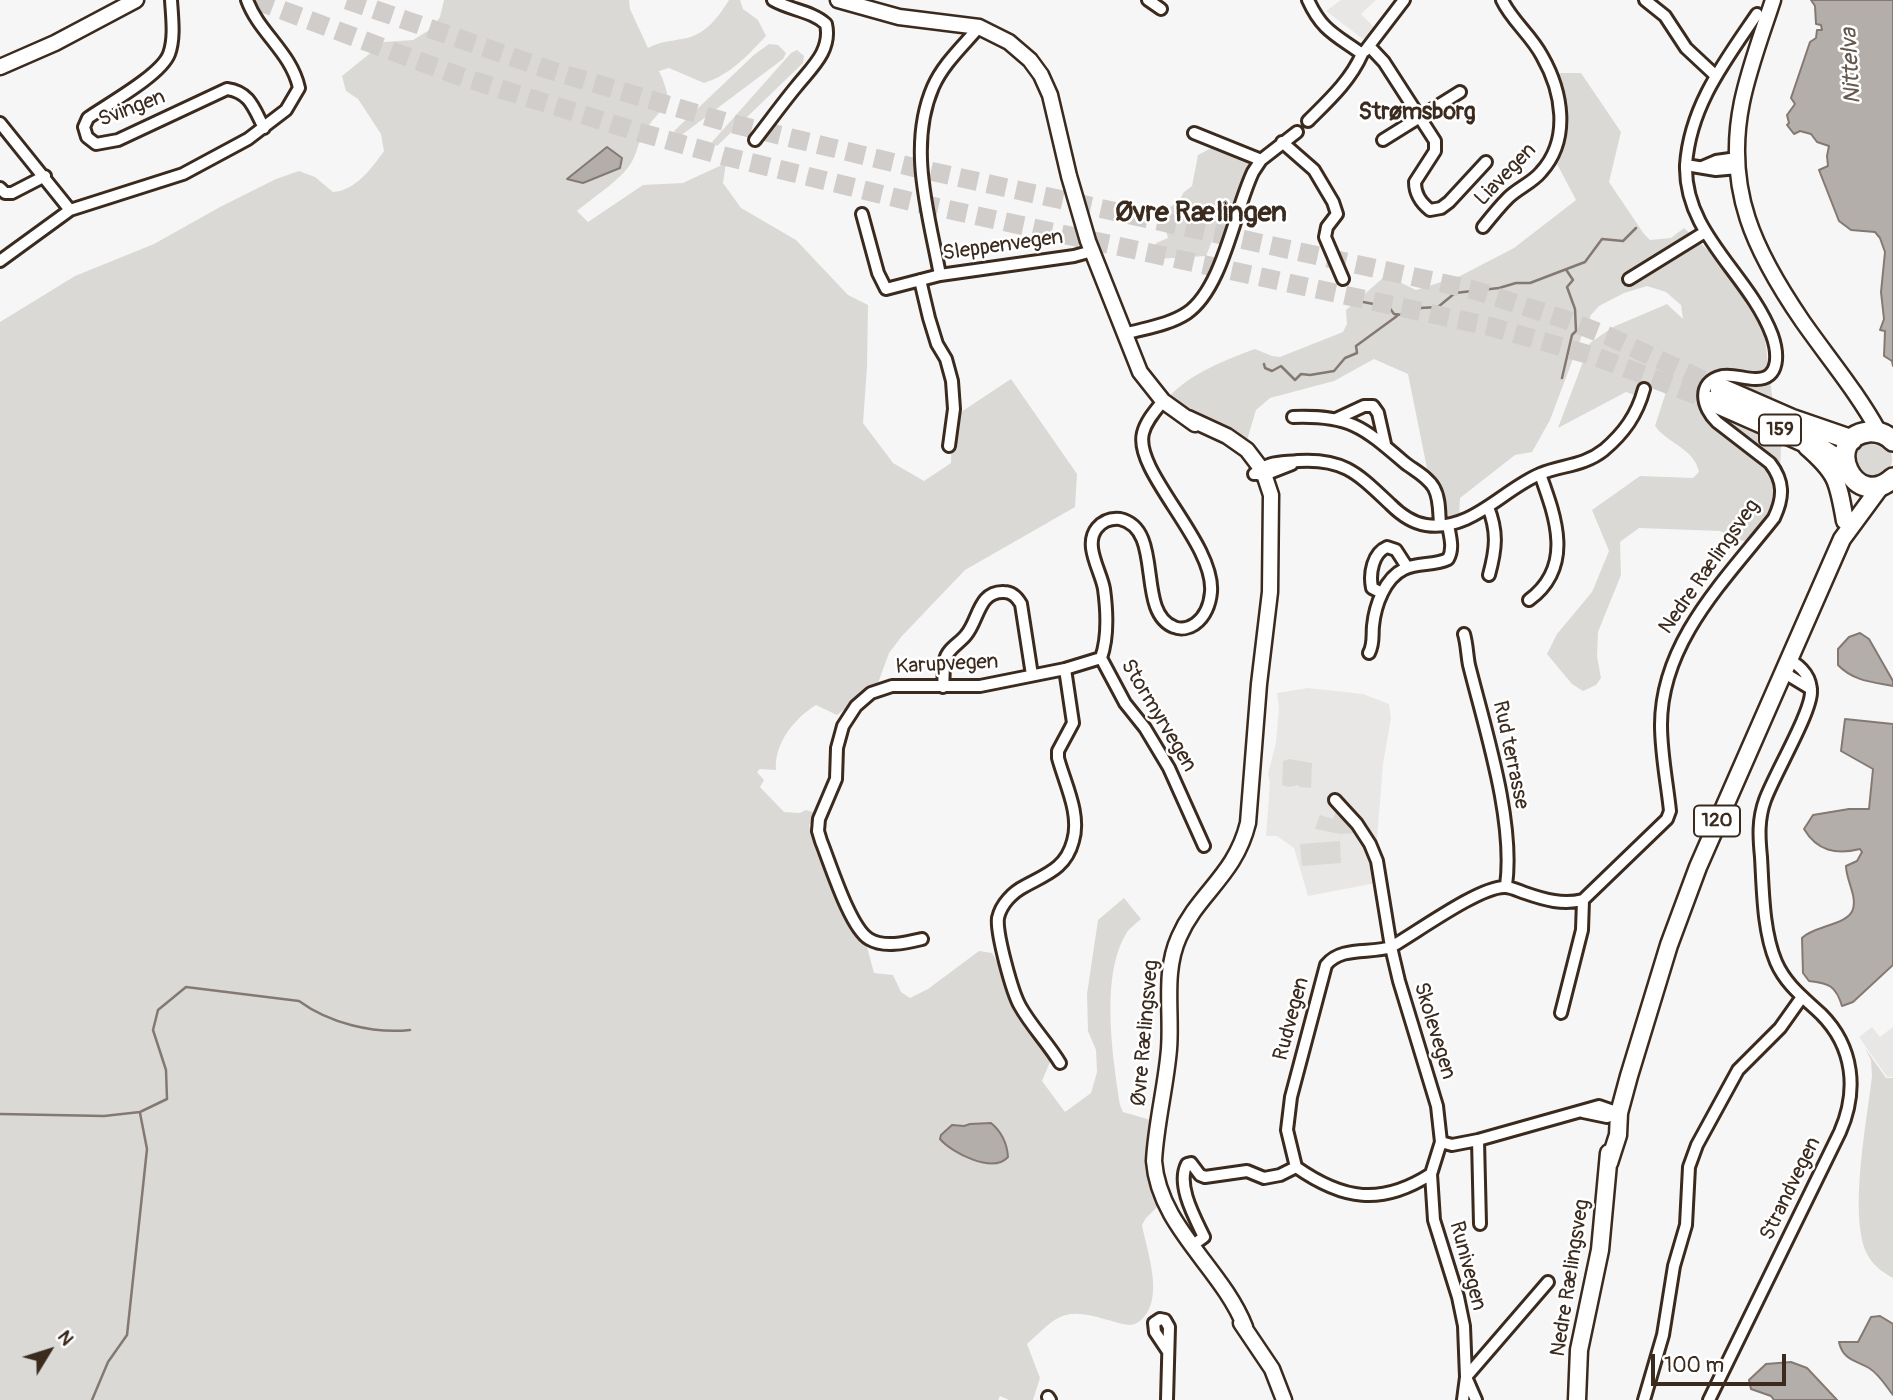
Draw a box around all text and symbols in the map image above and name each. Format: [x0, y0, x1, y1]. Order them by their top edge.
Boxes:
water label: Nittelva [1836, 27, 1868, 105]
street label: Svingen [95, 85, 169, 133]
district label: Strømsborg [1358, 99, 1476, 127]
street label: Liavegen [1470, 138, 1542, 212]
district label: Øvre Rælingen [1115, 197, 1287, 231]
street label: Sleppenvegen [941, 225, 1065, 267]
road number: 159 [1759, 414, 1801, 446]
street label: Nedre Rælingsveg [1654, 495, 1766, 639]
street label: Karupvegen [895, 650, 999, 680]
street label: Stormyrvegen [1115, 655, 1201, 777]
street label: Rud terrasse [1486, 698, 1534, 812]
road number: 120 [1694, 806, 1740, 836]
street label: Øvre Rælingsveg [1127, 959, 1165, 1107]
street label: Rudvegen [1269, 975, 1315, 1063]
street label: Skolevegen [1407, 980, 1461, 1082]
street label: Strandvegen [1755, 1133, 1827, 1245]
street label: Nedre Rælingsveg [1546, 1198, 1596, 1358]
street label: Runivegen [1443, 1219, 1491, 1313]
north arrow [14, 1316, 84, 1386]
text: N [52, 1326, 79, 1351]
scale bar [1655, 1340, 1790, 1384]
text: 100 m [1664, 1352, 1724, 1379]

